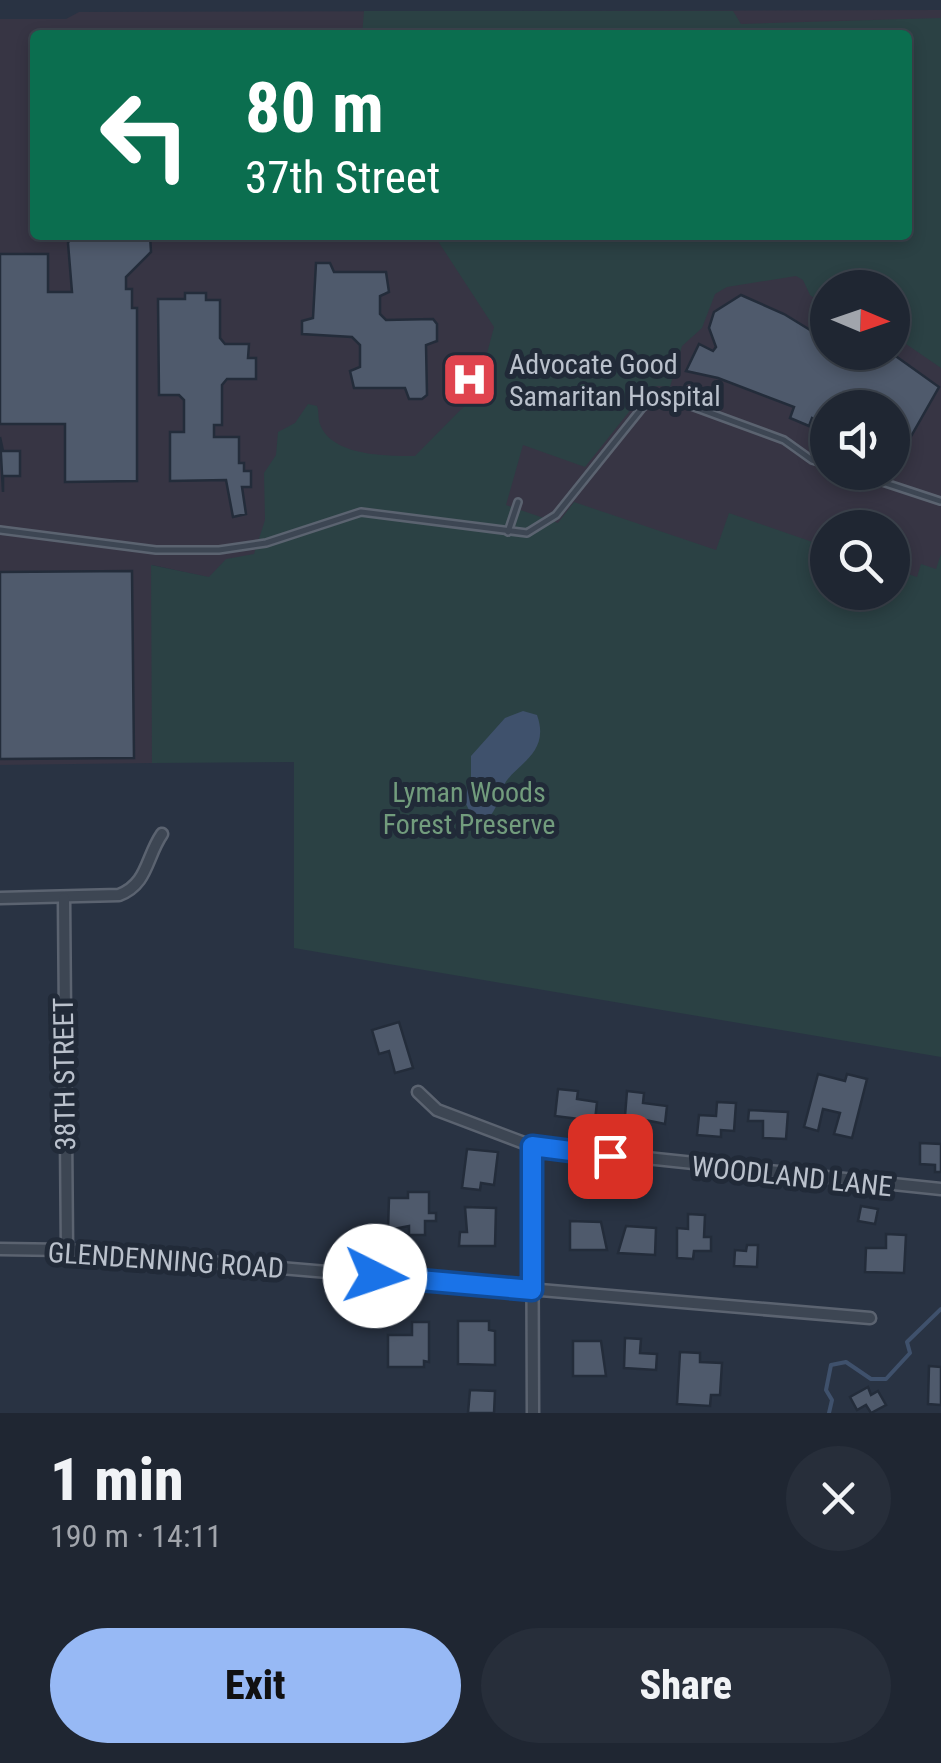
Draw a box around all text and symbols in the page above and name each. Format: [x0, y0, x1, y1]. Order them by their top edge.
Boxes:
text: 80 m [245, 67, 384, 149]
icon: left [80, 70, 210, 200]
text: 37th Street [245, 151, 440, 204]
north arrow [810, 270, 910, 370]
map controls [810, 270, 910, 610]
place label: Advocate Good Samaritan Hospital [509, 348, 721, 413]
hospital icon: Advocate Good Samaritan Hospital [440, 350, 500, 410]
button: sound [810, 390, 910, 490]
button: search [810, 510, 910, 610]
park label: Lyman Woods Forest Preserve [383, 776, 555, 841]
street label: 38TH STREET [47, 997, 82, 1151]
pin [568, 1114, 653, 1199]
icon: arrive [583, 1129, 638, 1184]
street label: WOODLAND LANE [690, 1150, 894, 1203]
position arrow [323, 1224, 427, 1328]
street label: GLENDENNING ROAD [47, 1236, 285, 1285]
text: 1 min [50, 1444, 184, 1515]
button: close [786, 1446, 891, 1551]
text: 190 m · 14:11 [50, 1517, 222, 1555]
button: Exit [50, 1628, 461, 1743]
button: Share [481, 1628, 891, 1743]

